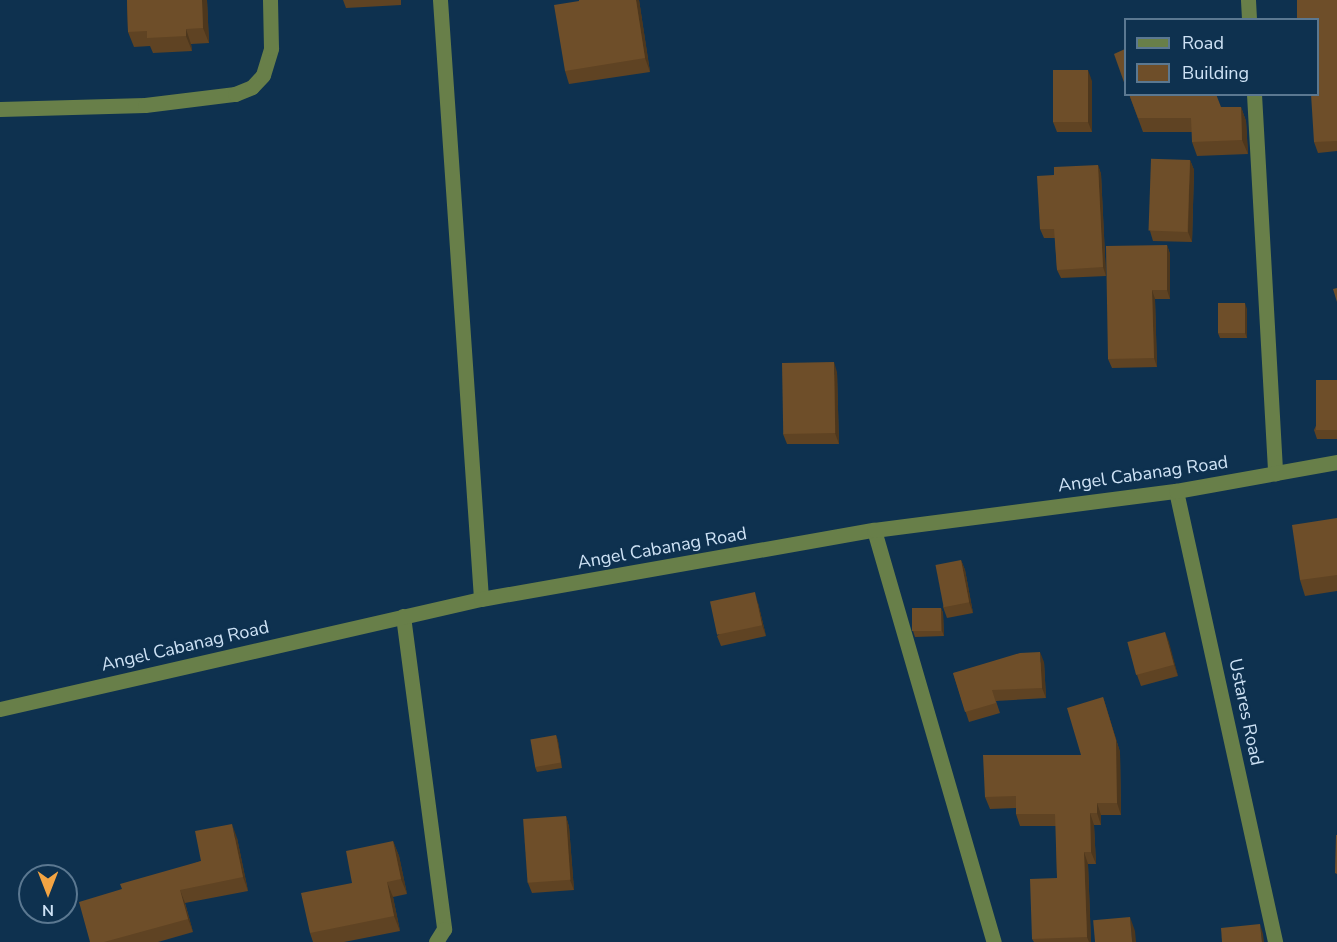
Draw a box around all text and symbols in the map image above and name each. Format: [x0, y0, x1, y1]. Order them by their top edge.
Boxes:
legend [1124, 18, 1319, 96]
text: Road [1182, 31, 1224, 55]
text: Building [1182, 61, 1249, 85]
street label: Angel Cabanag Road [1057, 451, 1229, 497]
street label: Angel Cabanag Road [576, 522, 748, 574]
street label: Angel Cabanag Road [99, 616, 271, 676]
street label: Ustares Road [1224, 657, 1268, 767]
north arrow [18, 864, 78, 924]
text: N [42, 899, 54, 921]

